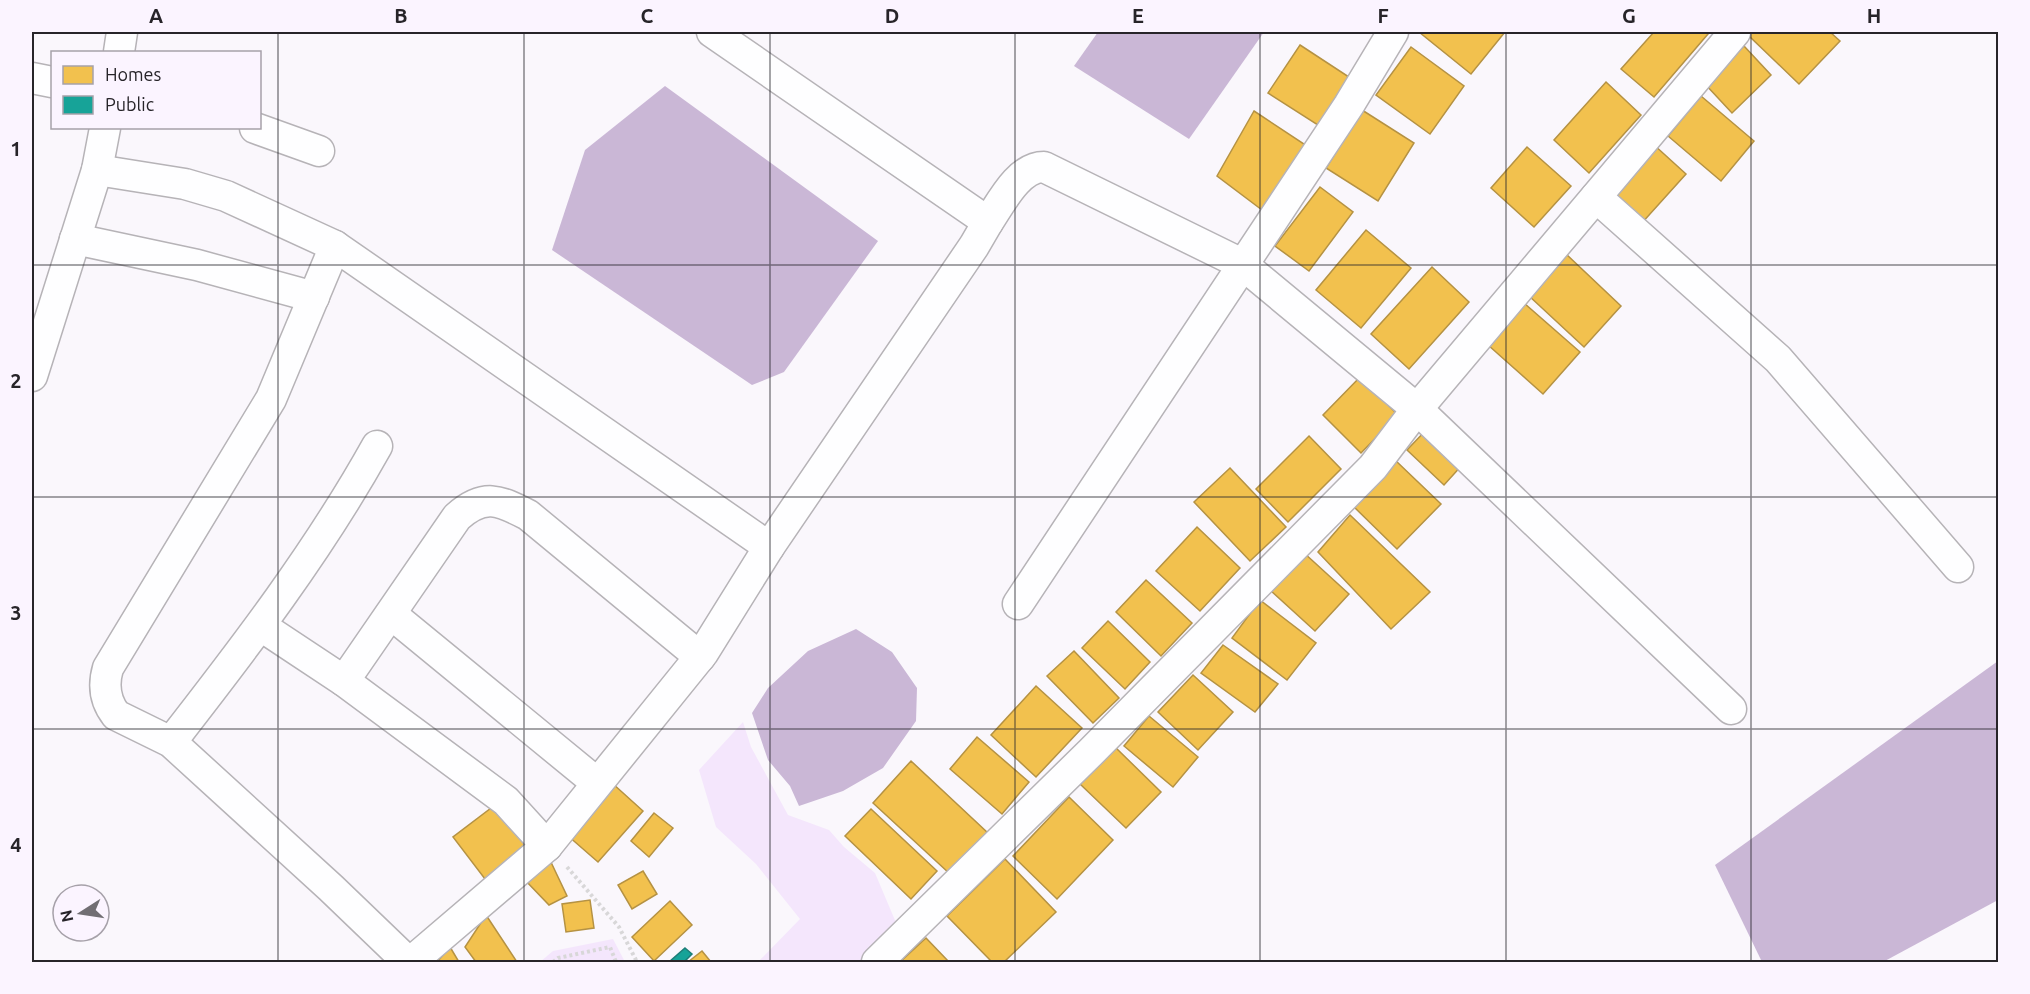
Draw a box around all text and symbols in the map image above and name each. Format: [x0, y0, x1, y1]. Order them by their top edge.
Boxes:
text: A [149, 4, 163, 27]
text: B [394, 4, 408, 27]
text: C [641, 4, 654, 27]
text: D [885, 4, 899, 27]
text: E [1132, 4, 1144, 27]
text: F [1377, 4, 1389, 27]
text: G [1622, 4, 1636, 27]
text: H [1867, 4, 1881, 27]
legend [51, 51, 261, 129]
text: Homes [105, 64, 162, 84]
text: Public [105, 94, 154, 114]
text: 1 [10, 137, 22, 160]
text: 2 [10, 369, 22, 392]
text: 3 [10, 601, 22, 624]
text: 4 [10, 833, 22, 856]
north arrow [51, 883, 111, 943]
text: N [56, 908, 76, 924]

